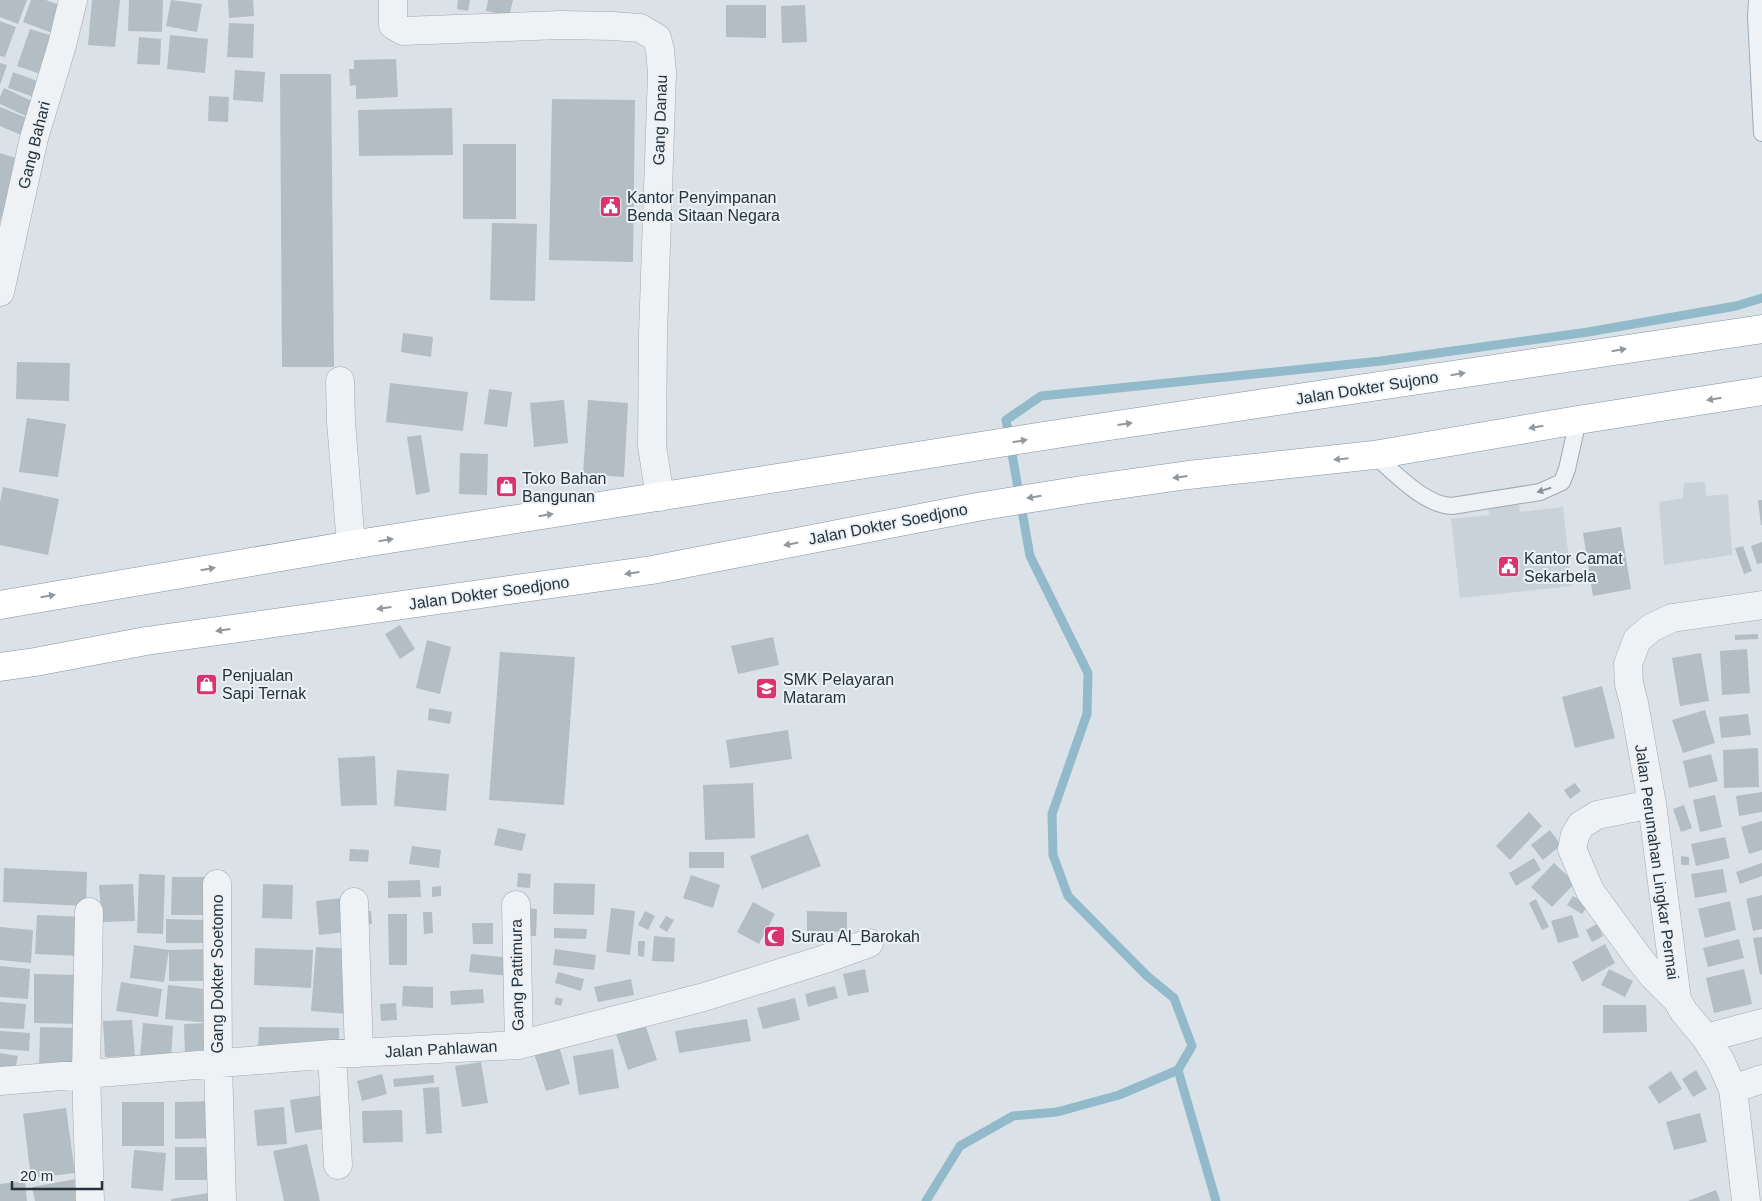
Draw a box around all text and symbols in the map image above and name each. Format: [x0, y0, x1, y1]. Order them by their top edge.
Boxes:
street label: Gang Danau [650, 74, 670, 166]
street label: Gang Bahari [15, 99, 53, 191]
place label: Kantor Penyimpanan Benda Sitaan Negara [627, 189, 780, 224]
public building icon: Kantor Penyimpanan Benda Sitaan Negara [599, 194, 623, 218]
one-way arrow [1611, 346, 1627, 354]
street label: Jalan Dokter Sujono [1295, 368, 1440, 408]
one-way arrow [1451, 370, 1467, 378]
one-way arrow [1705, 395, 1721, 403]
one-way arrow [1117, 420, 1133, 428]
one-way arrow [1528, 423, 1544, 431]
one-way arrow [1012, 436, 1028, 444]
one-way arrow [1333, 455, 1349, 463]
place label: Toko Bahan Bangunan [522, 470, 607, 505]
one-way arrow [1171, 473, 1187, 481]
shop icon: Toko Bahan Bangunan [494, 475, 518, 499]
one-way arrow [1537, 486, 1552, 494]
one-way arrow [1025, 494, 1041, 502]
street label: Jalan Dokter Soedjono [807, 500, 969, 548]
one-way arrow [539, 510, 555, 518]
one-way arrow [378, 536, 394, 544]
one-way arrow [783, 540, 799, 548]
place label: Kantor Camat Sekarbela [1524, 550, 1623, 585]
public building icon: Kantor Camat Sekarbela [1496, 555, 1520, 579]
one-way arrow [201, 565, 217, 573]
one-way arrow [623, 569, 639, 577]
street label: Jalan Dokter Soedjono [408, 573, 570, 613]
one-way arrow [40, 592, 56, 600]
one-way arrow [376, 604, 392, 612]
one-way arrow [215, 626, 231, 634]
place label: Penjualan Sapi Ternak [222, 667, 307, 702]
place label: SMK Pelayaran Mataram [783, 671, 894, 706]
shop icon: Penjualan Sapi Ternak [194, 672, 218, 696]
school or university icon: SMK Pelayaran Mataram [755, 676, 779, 700]
street label: Jalan Perumahan Lingkar Permai [1632, 743, 1682, 981]
street label: Gang Dokter Soetomo [209, 894, 226, 1054]
street label: Gang Pattimura [508, 919, 526, 1031]
mosque icon: Surau Al_Barokah [763, 924, 787, 948]
place label: Surau Al_Barokah [791, 928, 920, 946]
street label: Jalan Pahlawan [384, 1038, 498, 1060]
scale bar [12, 1158, 102, 1190]
text: 20 m [20, 1167, 53, 1184]

